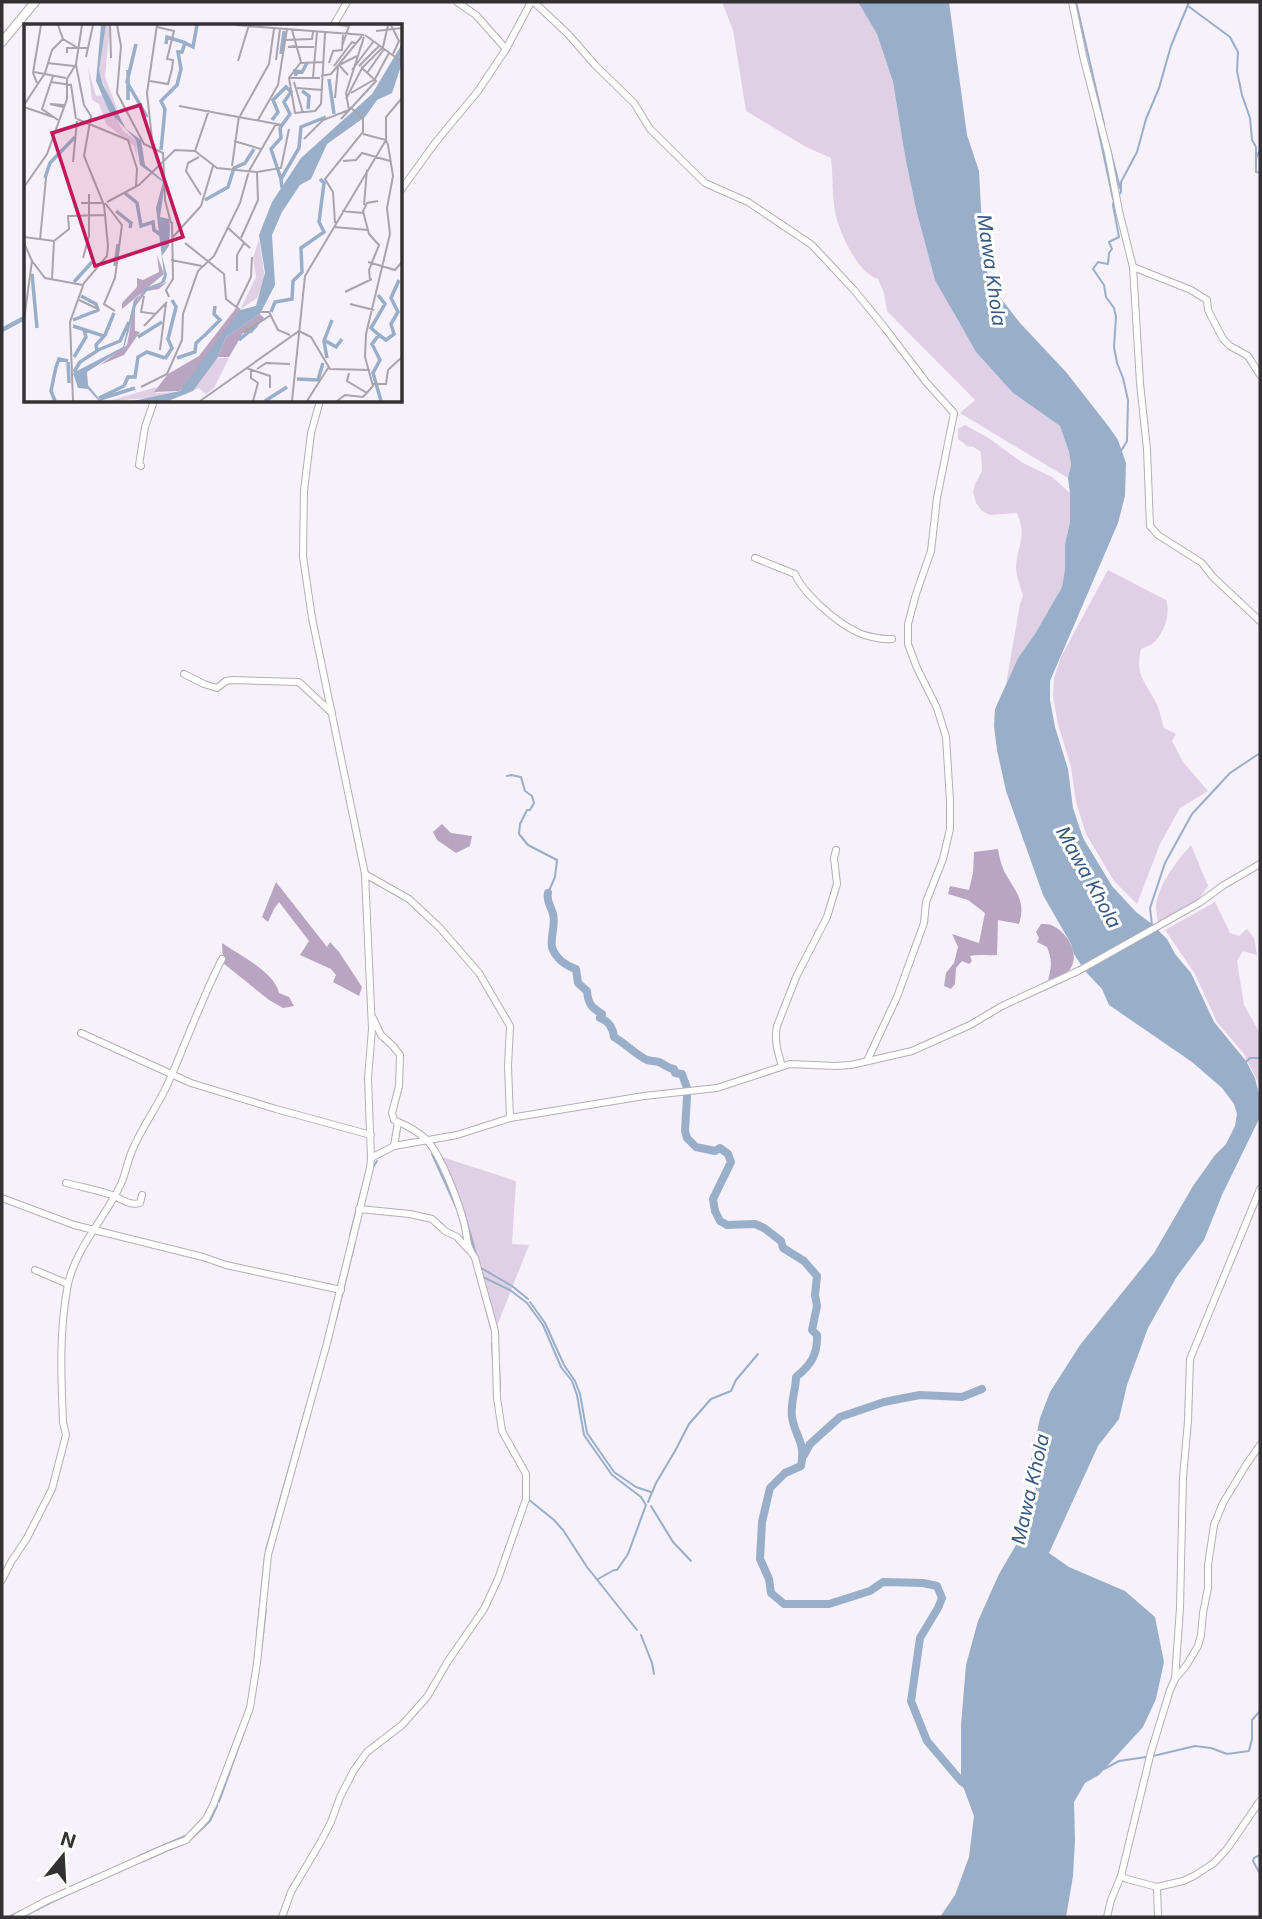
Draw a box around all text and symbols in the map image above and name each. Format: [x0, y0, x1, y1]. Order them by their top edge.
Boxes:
inset map [24, 24, 402, 402]
water label: Mawa Khola [972, 213, 1011, 328]
water label: Mawa Khola [1051, 822, 1126, 932]
water label: Mawa Khola [1007, 1431, 1054, 1547]
north arrow [28, 1821, 98, 1891]
text: N [58, 1827, 79, 1853]

